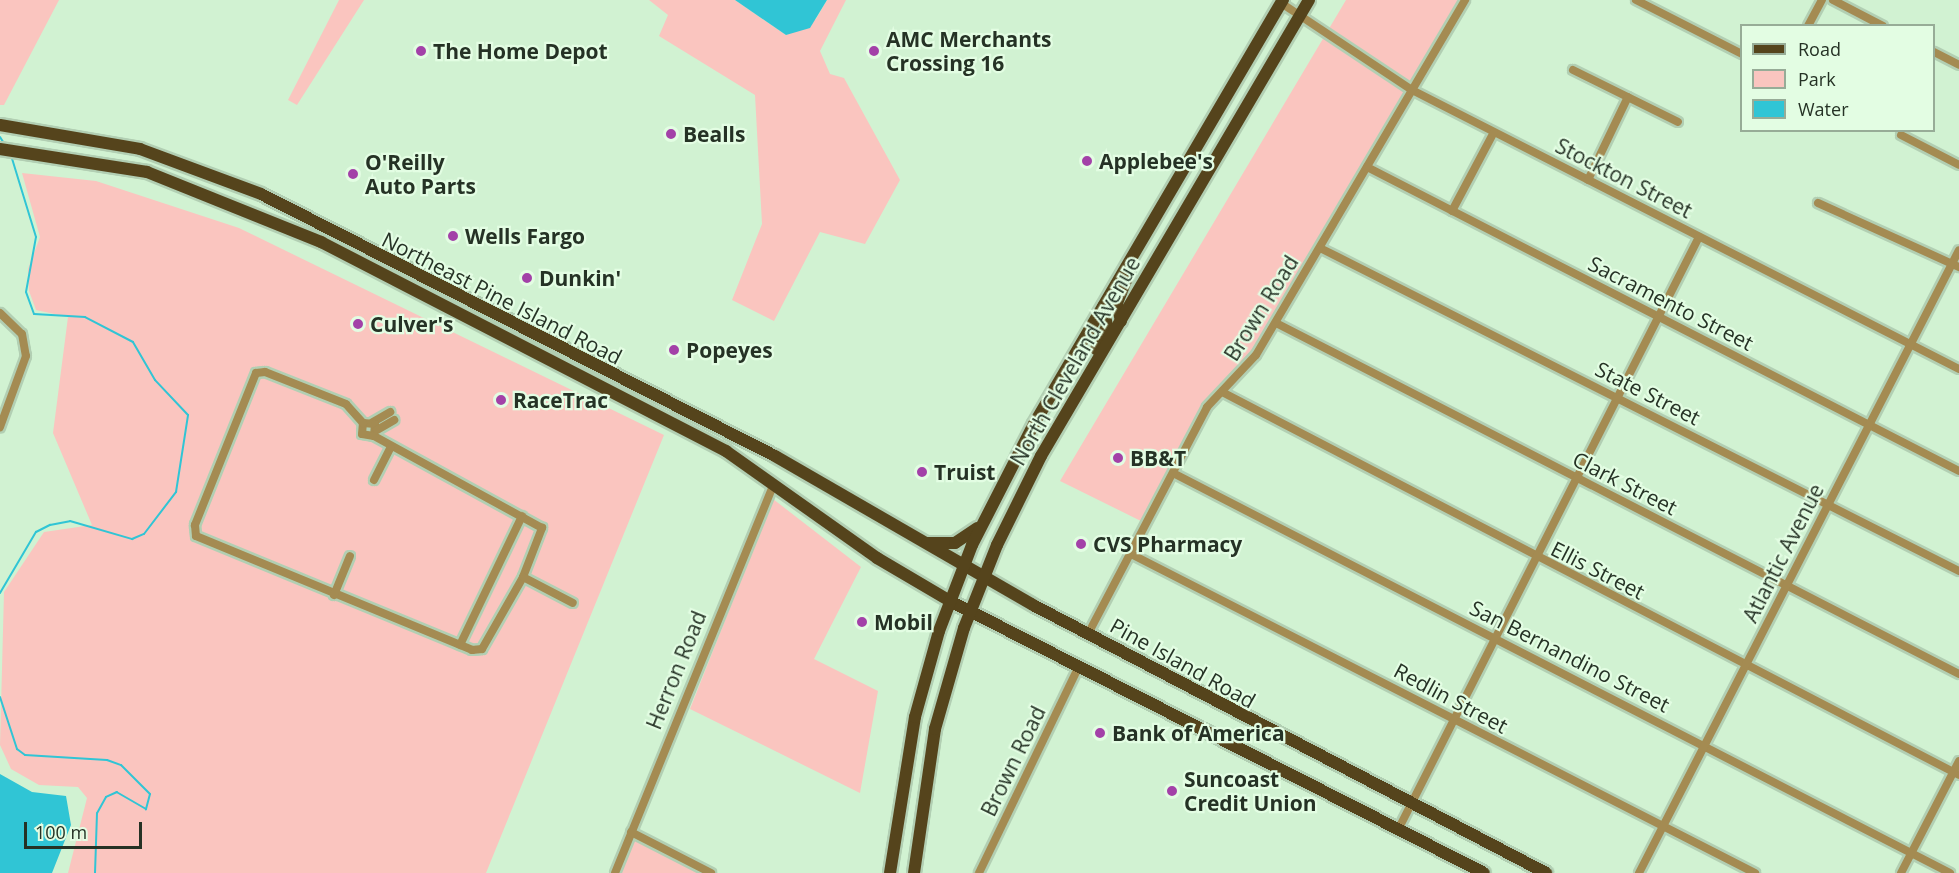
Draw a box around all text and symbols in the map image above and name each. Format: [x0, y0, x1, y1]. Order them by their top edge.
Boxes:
legend [1740, 24, 1935, 132]
place label: AMC Merchants Crossing 16 [886, 26, 1052, 76]
text: Road [1798, 37, 1841, 61]
place label: The Home Depot [433, 38, 608, 64]
marker: The Home Depot [414, 44, 428, 58]
marker: AMC Merchants Crossing 16 [867, 44, 881, 58]
text: Park [1798, 67, 1836, 91]
text: Water [1798, 97, 1849, 121]
place label: Bealls [683, 121, 745, 147]
marker: Bealls [664, 127, 678, 141]
street label: Stockton Street [1552, 133, 1696, 223]
place label: Applebee's [1099, 148, 1213, 174]
place label: O'Reilly Auto Parts [365, 149, 476, 199]
marker: Applebee's [1080, 154, 1094, 168]
marker: O'Reilly Auto Parts [346, 167, 360, 181]
place label: Wells Fargo [465, 223, 585, 249]
street label: Northeast Pine Island Road [378, 226, 626, 370]
marker: Wells Fargo [446, 229, 460, 243]
street label: Sacramento Street [1584, 250, 1758, 356]
street label: Brown Road [1219, 251, 1303, 365]
street label: North Cleveland Avenue [1005, 252, 1145, 470]
place label: Dunkin' [539, 265, 621, 291]
marker: Dunkin' [520, 271, 534, 285]
place label: Culver's [370, 311, 454, 337]
marker: Culver's [351, 317, 365, 331]
place label: Popeyes [686, 337, 773, 363]
marker: Popeyes [667, 343, 681, 357]
street label: State Street [1591, 356, 1705, 430]
place label: RaceTrac [513, 387, 608, 413]
marker: RaceTrac [494, 393, 508, 407]
place label: BB&T [1130, 445, 1186, 471]
street label: Clark Street [1569, 446, 1681, 520]
marker: BB&T [1111, 451, 1125, 465]
place label: Truist [934, 459, 995, 485]
marker: Truist [915, 465, 929, 479]
street label: Atlantic Avenue [1737, 480, 1829, 626]
place label: CVS Pharmacy [1093, 531, 1242, 557]
street label: Ellis Street [1547, 536, 1649, 604]
marker: CVS Pharmacy [1074, 537, 1088, 551]
street label: San Bernandino Street [1466, 595, 1674, 717]
street label: Herron Road [641, 607, 711, 733]
place label: Mobil [874, 609, 933, 635]
street label: Pine Island Road [1106, 613, 1260, 713]
marker: Mobil [855, 615, 869, 629]
street label: Redlin Street [1390, 657, 1512, 739]
street label: Brown Road [975, 702, 1051, 820]
place label: Bank of America [1112, 720, 1285, 746]
marker: Bank of America [1093, 726, 1107, 740]
place label: Suncoast Credit Union [1184, 766, 1316, 816]
marker: Suncoast Credit Union [1165, 784, 1179, 798]
scale bar [27, 810, 146, 848]
text: 100 m [35, 820, 87, 844]

